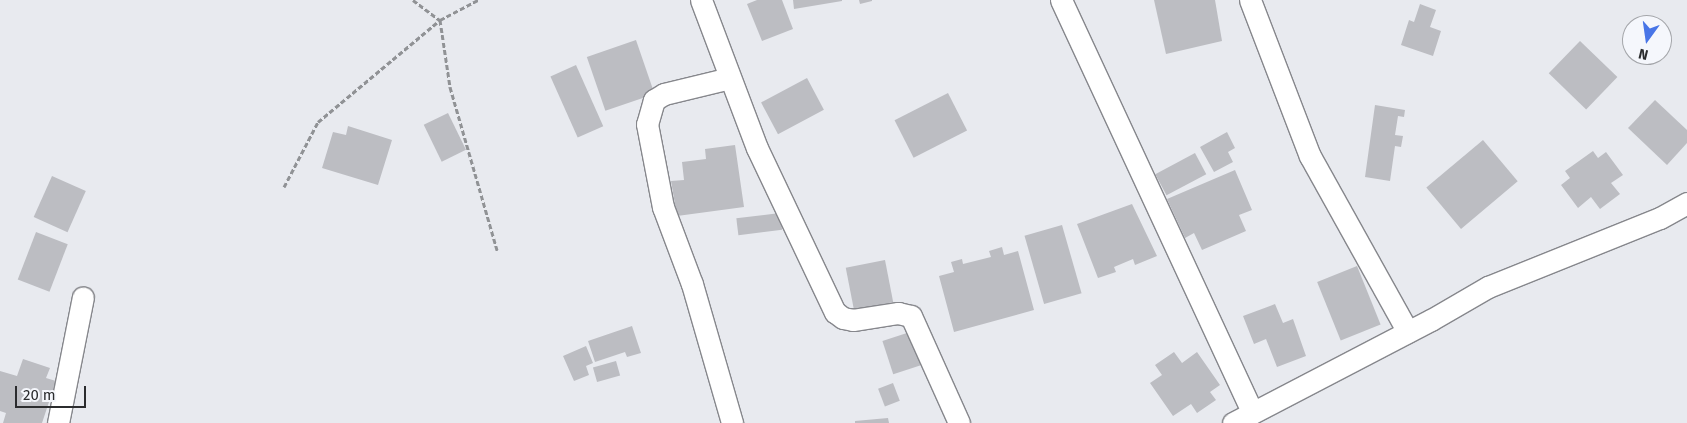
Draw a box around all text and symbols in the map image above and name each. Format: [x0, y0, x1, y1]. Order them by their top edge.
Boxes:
north arrow [1622, 15, 1672, 65]
text: N [1637, 45, 1650, 63]
scale bar [18, 376, 89, 408]
text: 20 m [23, 386, 56, 404]

